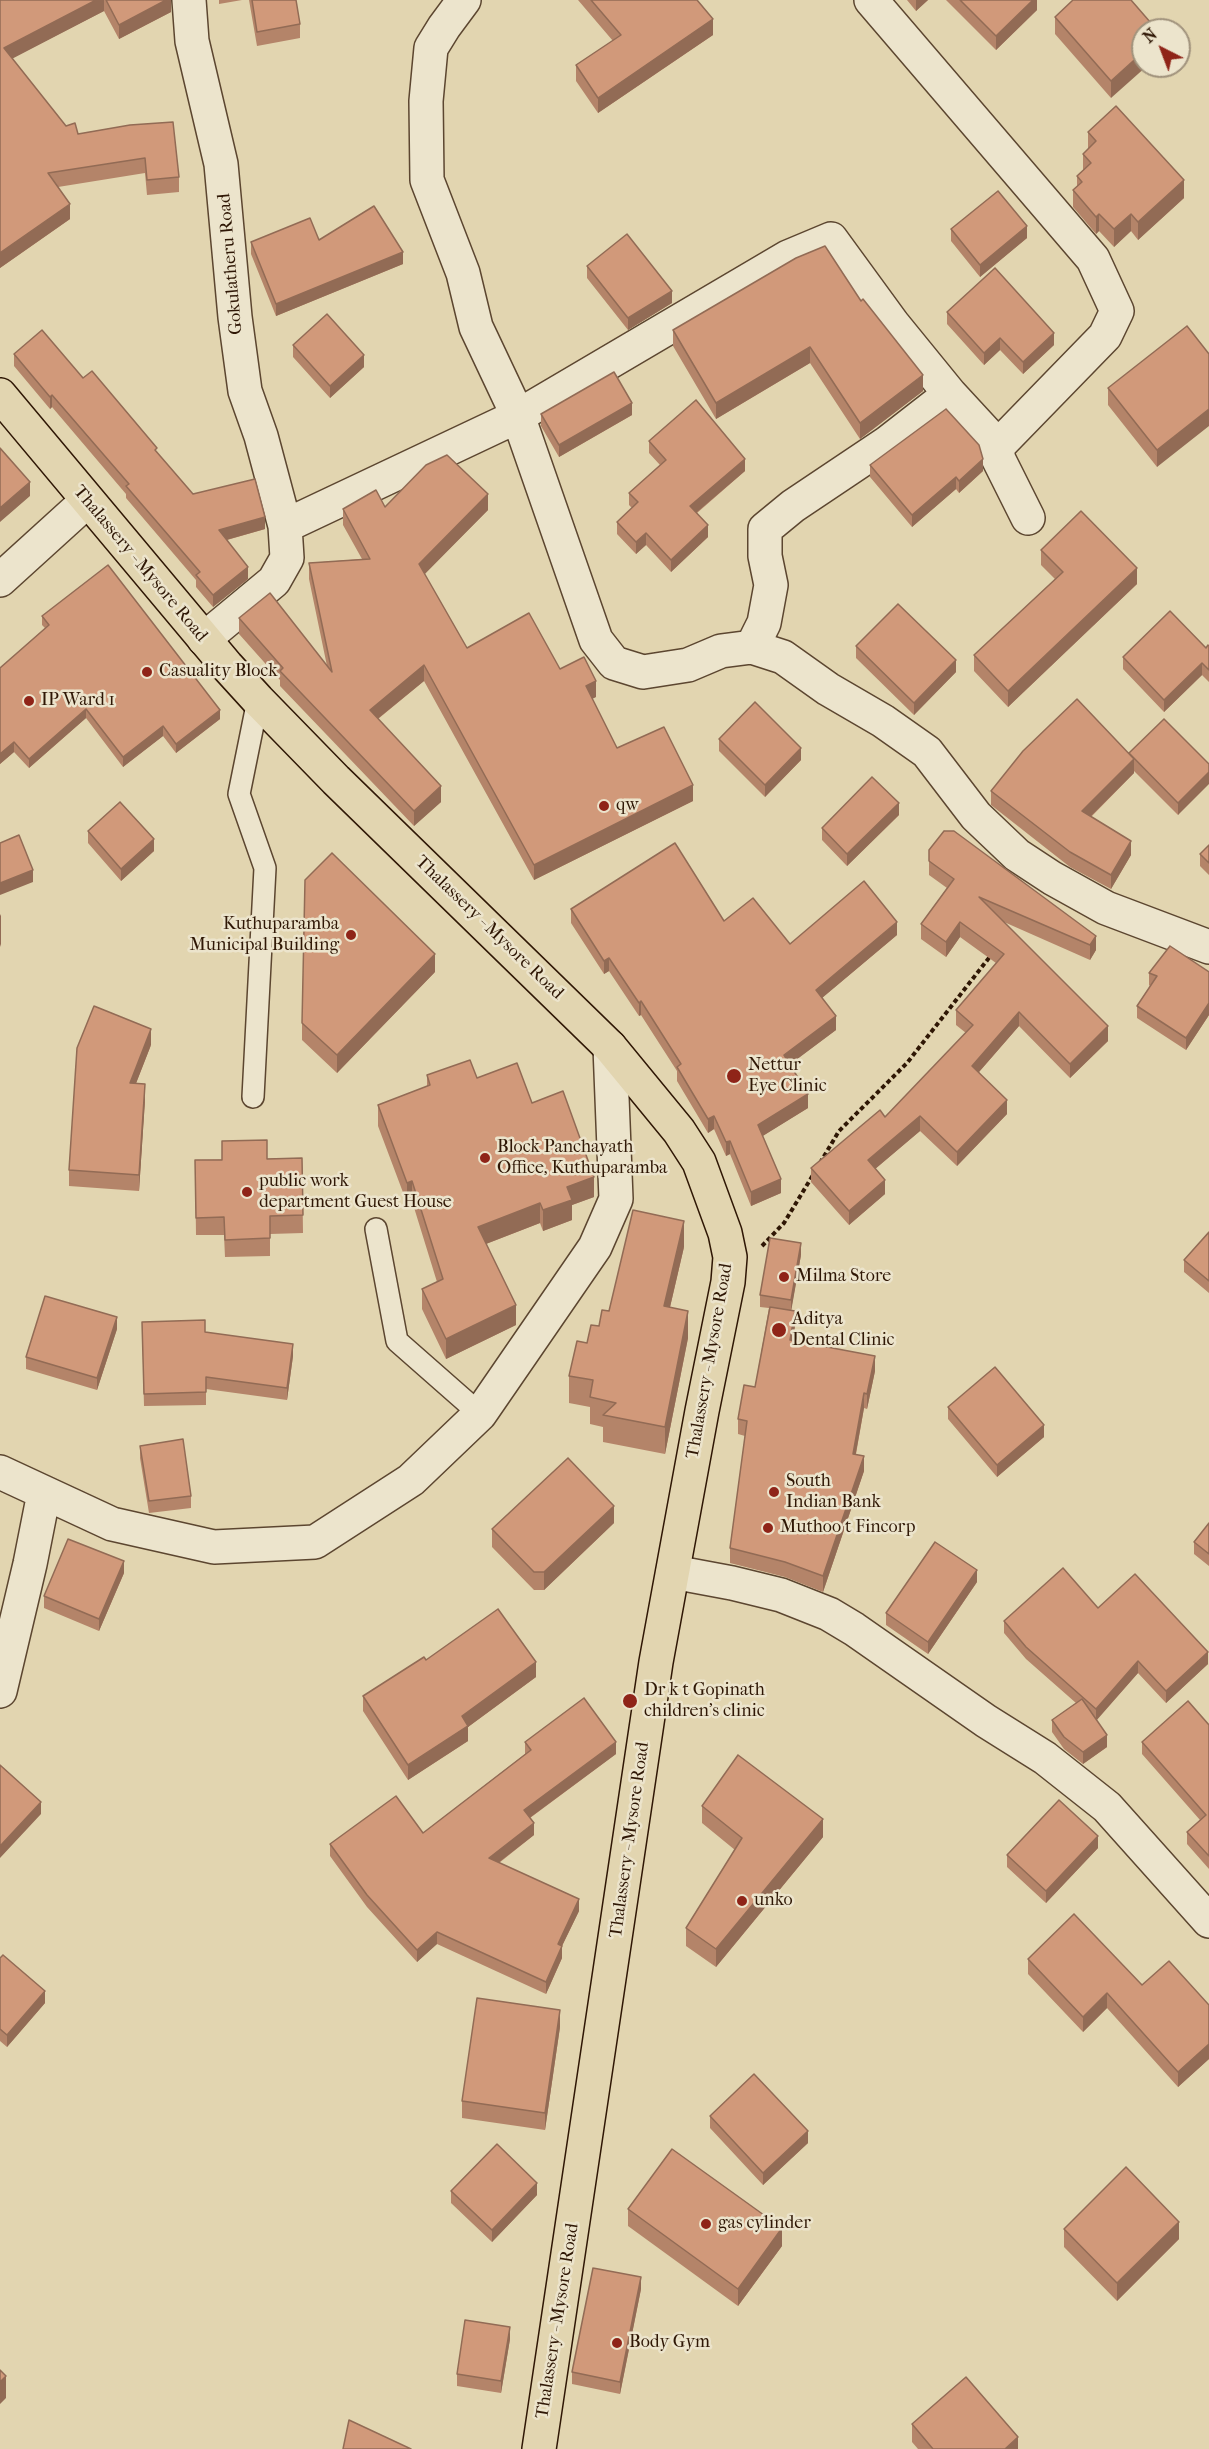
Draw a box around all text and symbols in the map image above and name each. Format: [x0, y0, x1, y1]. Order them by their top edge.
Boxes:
north arrow [1131, 18, 1191, 78]
text: N [1139, 25, 1161, 47]
street label: Gokulatheru Road [214, 192, 248, 336]
street label: Thalassery - Mysore Road [68, 481, 212, 647]
place label: Casuality Block [159, 661, 277, 683]
marker: Casuality Block [140, 665, 154, 679]
place label: IP Ward 1 [41, 690, 115, 712]
marker: IP Ward 1 [22, 694, 36, 708]
place label: qw [616, 795, 639, 817]
marker: qw [597, 799, 611, 813]
street label: Thalassery - Mysore Road [410, 852, 568, 1004]
place label: Kuthuparamba Municipal Building [189, 914, 339, 956]
marker: Kuthuparamba Municipal Building [344, 928, 358, 942]
place label: Nettur Eye Clinic [748, 1055, 827, 1098]
marker: Nettur Eye Clinic [725, 1067, 743, 1085]
place label: Block Panchayath Office, Kuthuparamba [497, 1137, 667, 1180]
marker: Block Panchayath Office, Kuthuparamba [478, 1151, 492, 1165]
place label: public work department Guest House [259, 1171, 452, 1214]
marker: public work department Guest House [240, 1185, 254, 1199]
street label: Thalassery - Mysore Road [682, 1262, 738, 1460]
place label: Milma Store [796, 1266, 891, 1288]
marker: Milma Store [777, 1270, 791, 1284]
place label: Aditya Dental Clinic [792, 1309, 895, 1352]
marker: Aditya Dental Clinic [770, 1321, 788, 1339]
place label: South Indian Bank [786, 1471, 881, 1514]
marker: South Indian Bank [767, 1485, 781, 1499]
place label: Muthoo t Fincorp [780, 1517, 915, 1539]
marker: Muthoo t Fincorp [761, 1521, 775, 1535]
place label: Dr k t Gopinath children’s clinic [644, 1680, 765, 1722]
marker: Dr k t Gopinath children’s clinic [621, 1692, 639, 1710]
street label: Thalassery - Mysore Road [606, 1741, 654, 1939]
place label: unko [754, 1890, 793, 1912]
marker: unko [735, 1894, 749, 1908]
place label: gas cylinder [718, 2213, 811, 2235]
marker: gas cylinder [699, 2217, 713, 2231]
street label: Thalassery - Mysore Road [532, 2222, 584, 2420]
place label: Body Gym [629, 2332, 710, 2354]
marker: Body Gym [610, 2336, 624, 2350]

